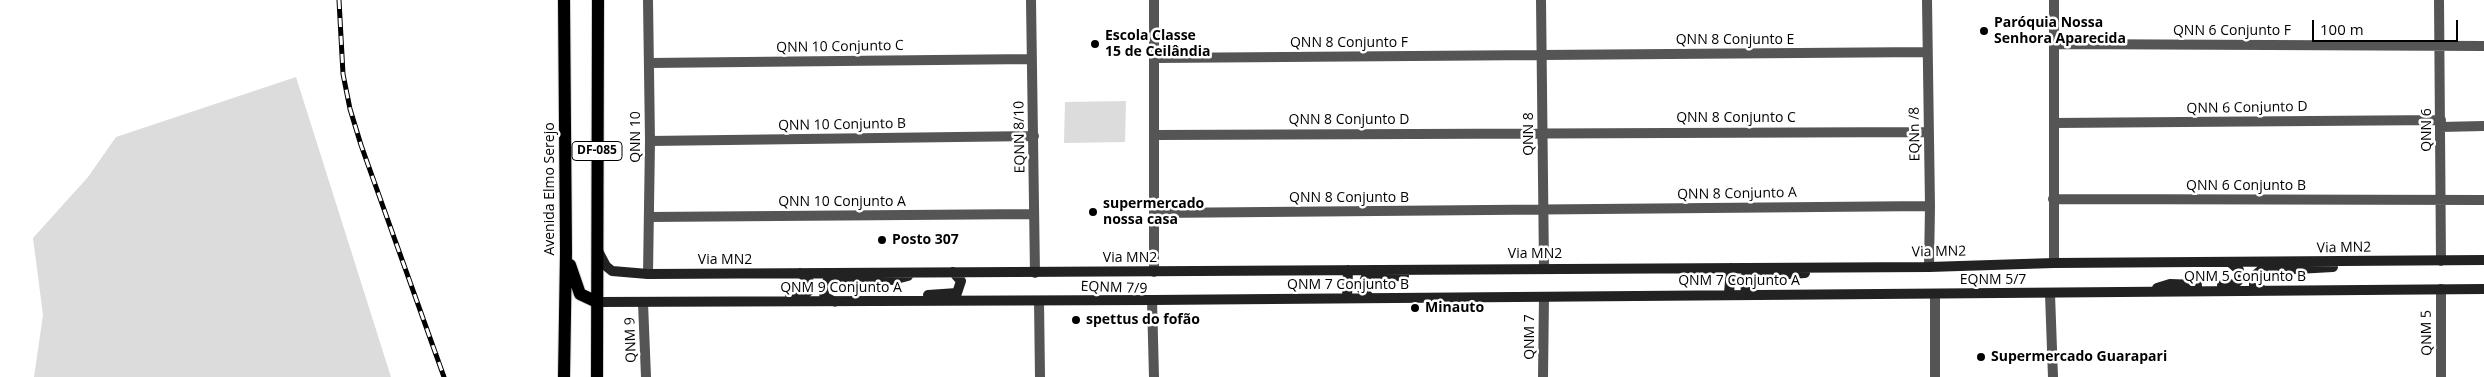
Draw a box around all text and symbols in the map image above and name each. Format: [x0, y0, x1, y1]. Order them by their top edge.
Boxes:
scale bar [2314, 10, 2460, 42]
place label: Paróquia Nossa Senhora Aparecida [1994, 15, 2126, 48]
text: 100 m [2320, 19, 2364, 39]
street label: QNN 6 Conjunto F [2173, 23, 2291, 39]
marker: Paróquia Nossa Senhora Aparecida [1978, 25, 1990, 37]
place label: Escola Classe 15 de Ceilândia [1105, 28, 1210, 60]
street label: QNN 8 Conjunto E [1676, 32, 1794, 48]
street label: QNN 8 Conjunto F [1290, 35, 1408, 51]
street label: QNN 10 Conjunto C [776, 37, 904, 57]
marker: Escola Classe 15 de Ceilândia [1089, 38, 1101, 50]
street label: QNN 6 Conjunto D [2186, 99, 2308, 117]
street label: EQNN 8/10 [1011, 101, 1029, 173]
street label: EQNn /8 [1906, 107, 1924, 161]
street label: QNN 6 [2419, 108, 2435, 152]
street label: QNN 8 Conjunto C [1676, 110, 1796, 126]
street label: QNN 10 [628, 111, 644, 163]
street label: QNN 8 Conjunto D [1289, 112, 1409, 128]
street label: QNN 8 [1521, 112, 1537, 156]
street label: QNN 10 Conjunto B [778, 115, 906, 135]
street label: Avenida Elmo Serejo [542, 122, 558, 256]
road number: DF-085 [572, 142, 622, 160]
street label: QNN 6 Conjunto B [2186, 178, 2306, 194]
street label: QNN 8 Conjunto A [1677, 185, 1797, 203]
street label: QNN 8 Conjunto B [1289, 190, 1409, 206]
street label: QNN 10 Conjunto A [778, 194, 906, 210]
place label: supermercado nossa casa [1103, 196, 1204, 228]
marker: supermercado nossa casa [1087, 206, 1099, 218]
place label: Posto 307 [892, 232, 959, 248]
marker: Posto 307 [876, 234, 888, 246]
street label: Via MN2 [2317, 239, 2371, 257]
street label: Via MN2 [1912, 243, 1966, 261]
street label: Via MN2 [1508, 246, 1562, 262]
street label: Via MN2 [1103, 250, 1157, 266]
street label: Via MN2 [698, 252, 752, 268]
street label: QNM 5 Conjunto B [2184, 269, 2306, 285]
street label: EQNM 5/7 [1960, 272, 2026, 288]
street label: QNM 7 Conjunto A [1678, 273, 1800, 289]
street label: QNM 7 Conjunto B [1287, 277, 1409, 293]
street label: EQNM 7/9 [1080, 278, 1148, 298]
street label: QNM 9 Conjunto A [780, 280, 902, 296]
place label: Minauto [1425, 300, 1484, 316]
marker: Minauto [1409, 302, 1421, 314]
street label: QNM 5 [2418, 310, 2436, 356]
place label: spettus do fofão [1086, 312, 1200, 328]
marker: spettus do fofão [1070, 314, 1082, 326]
street label: QNM 7 [1522, 314, 1538, 360]
street label: QNM 9 [622, 317, 640, 363]
place label: Supermercado Guarapari [1991, 349, 2167, 365]
marker: Supermercado Guarapari [1975, 351, 1987, 363]

